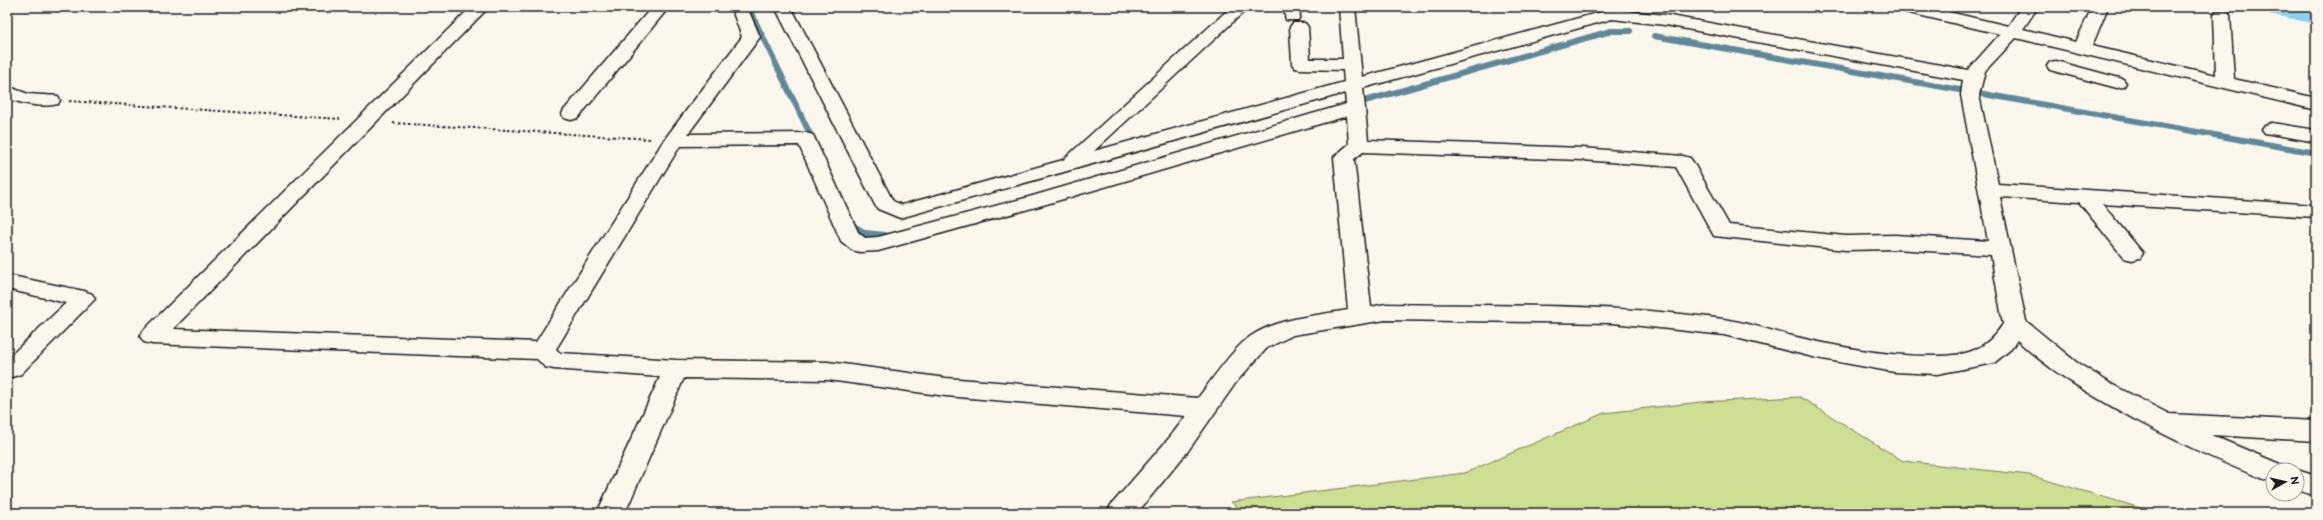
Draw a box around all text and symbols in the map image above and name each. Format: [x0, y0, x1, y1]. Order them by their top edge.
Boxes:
north arrow [2265, 462, 2305, 502]
text: N [2287, 476, 2301, 486]

